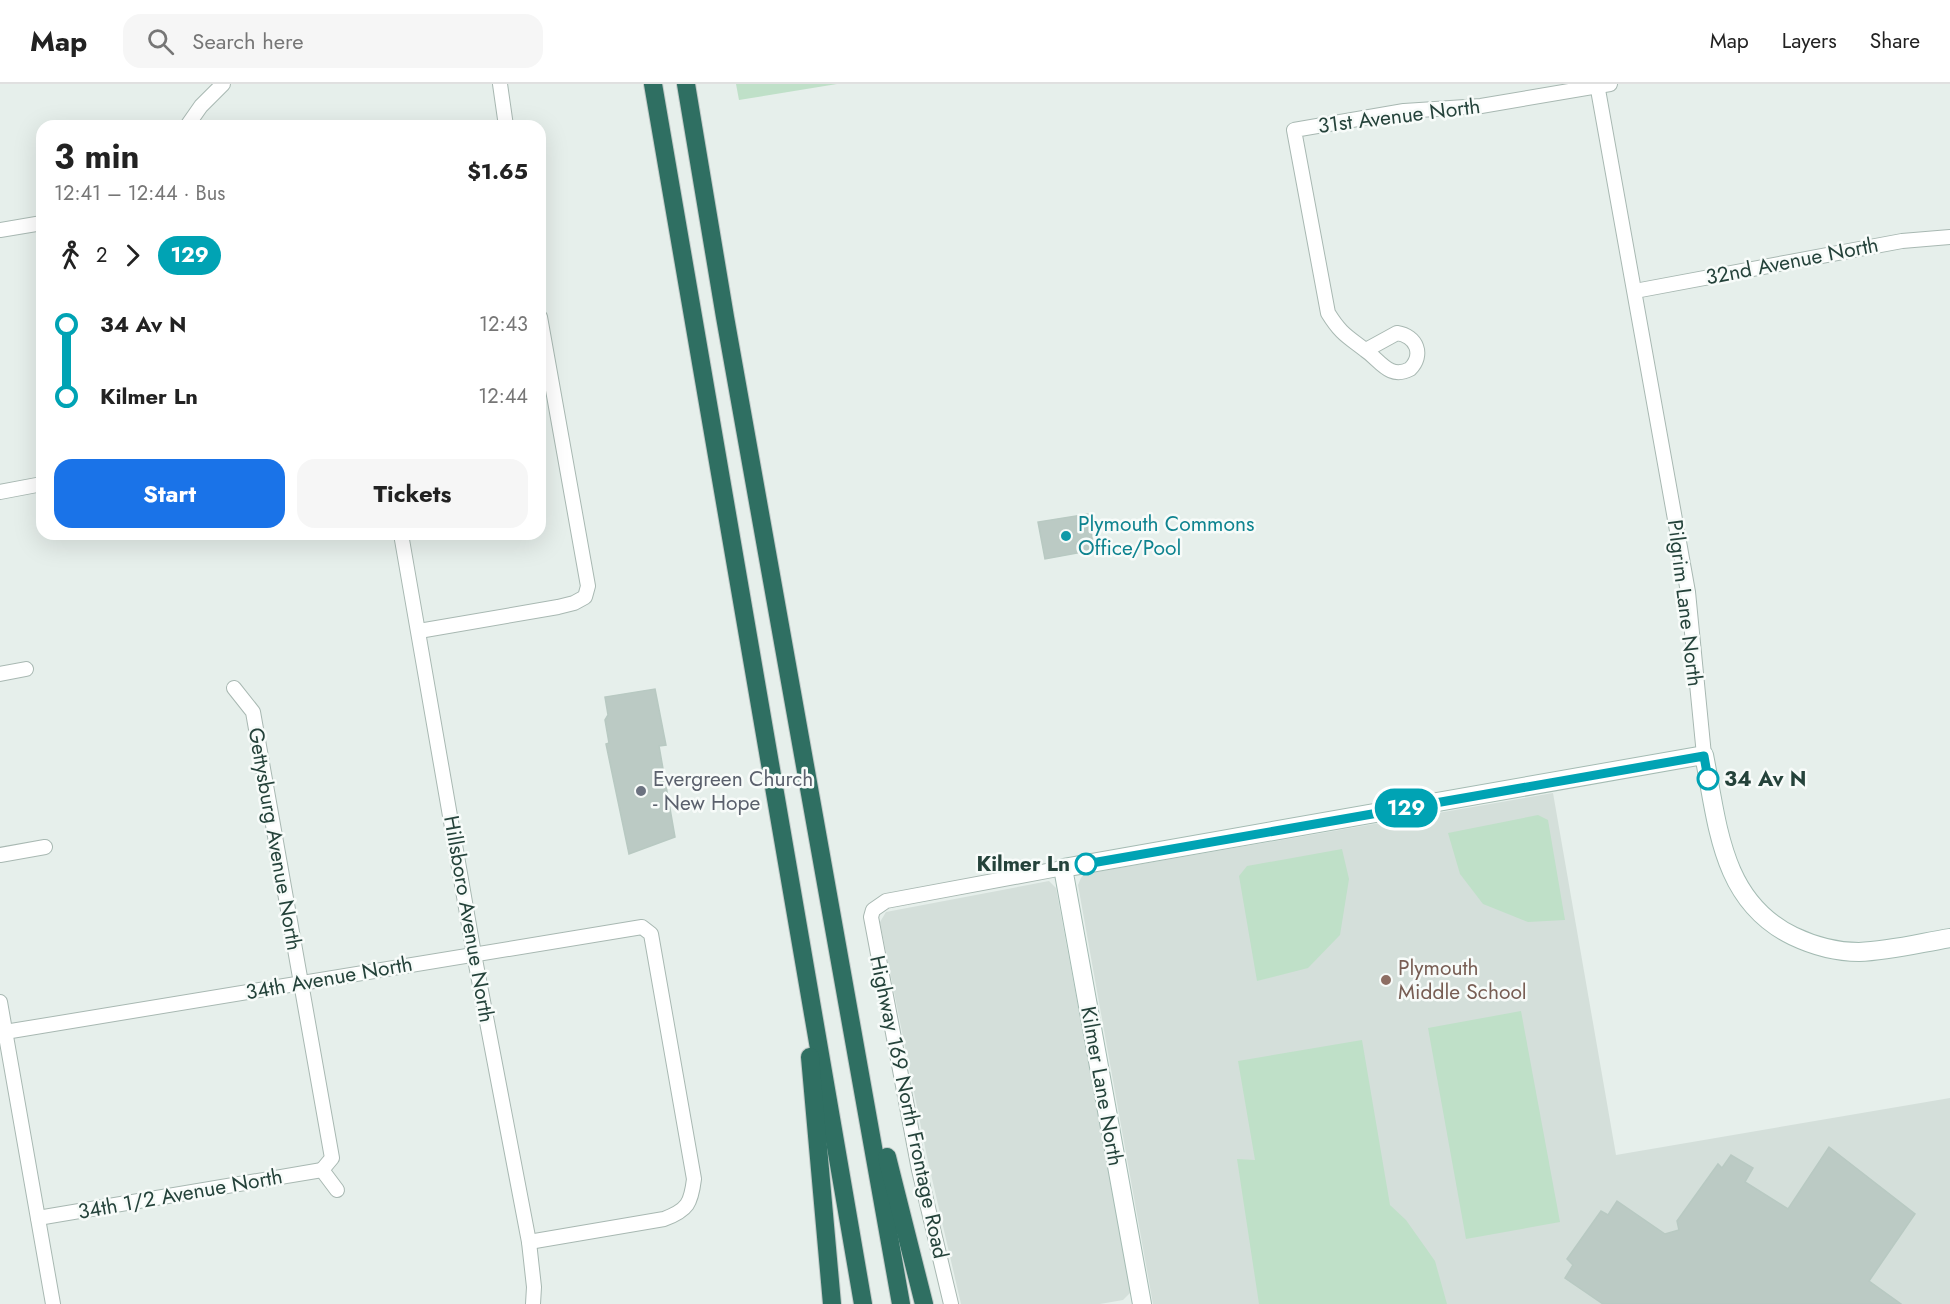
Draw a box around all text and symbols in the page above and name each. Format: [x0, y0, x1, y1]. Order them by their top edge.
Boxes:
search box [123, 14, 543, 68]
text: Map [30, 21, 87, 62]
icon: search [144, 25, 177, 58]
text: Search here [192, 25, 304, 57]
text: Map [1710, 26, 1749, 56]
text: Layers [1782, 26, 1837, 56]
text: Share [1870, 26, 1920, 56]
street label: 31st Avenue North [1316, 91, 1482, 141]
text: 3 min [54, 133, 140, 180]
text: $1.65 [467, 155, 528, 187]
text: 12:41 – 12:44 · Bus [54, 179, 225, 208]
street label: 32nd Avenue North [1703, 230, 1881, 292]
icon: walk [54, 239, 87, 272]
icon: forward [116, 239, 149, 272]
text: 129 [170, 240, 209, 270]
text: 2 [96, 241, 107, 270]
text: 34 Av N [100, 308, 186, 340]
text: 12:43 [479, 310, 528, 339]
text: Kilmer Ln [100, 380, 198, 412]
text: 12:44 [478, 382, 528, 411]
button: Start [54, 459, 285, 528]
button: Tickets [297, 459, 528, 528]
place label: Plymouth Commons Office/Pool [1078, 509, 1254, 563]
street label: Pilgrim Lane North [1660, 518, 1710, 688]
marker: Plymouth Commons Office/Pool [1059, 529, 1073, 543]
street label: Gettysburg Avenue North [241, 725, 309, 953]
place label: Evergreen Church - New Hope [653, 764, 813, 818]
place label: 34 Av N [1724, 764, 1806, 794]
marker: 34 Av N [1697, 768, 1719, 790]
marker: Evergreen Church - New Hope [634, 784, 648, 798]
line badge: 129 [1372, 788, 1440, 828]
text: 129 [1387, 793, 1425, 823]
street label: Hillsboro Avenue North [436, 813, 502, 1025]
place label: Kilmer Ln [977, 849, 1070, 879]
marker: Kilmer Ln [1075, 853, 1097, 875]
street label: 34th Avenue North [243, 949, 415, 1007]
street label: Highway 169 North Frontage Road [862, 953, 956, 1261]
place label: Plymouth Middle School [1398, 953, 1527, 1007]
marker: Plymouth Middle School [1379, 973, 1393, 987]
street label: Kilmer Lane North [1073, 1004, 1131, 1168]
street label: 34th 1/2 Avenue North [75, 1161, 285, 1227]

